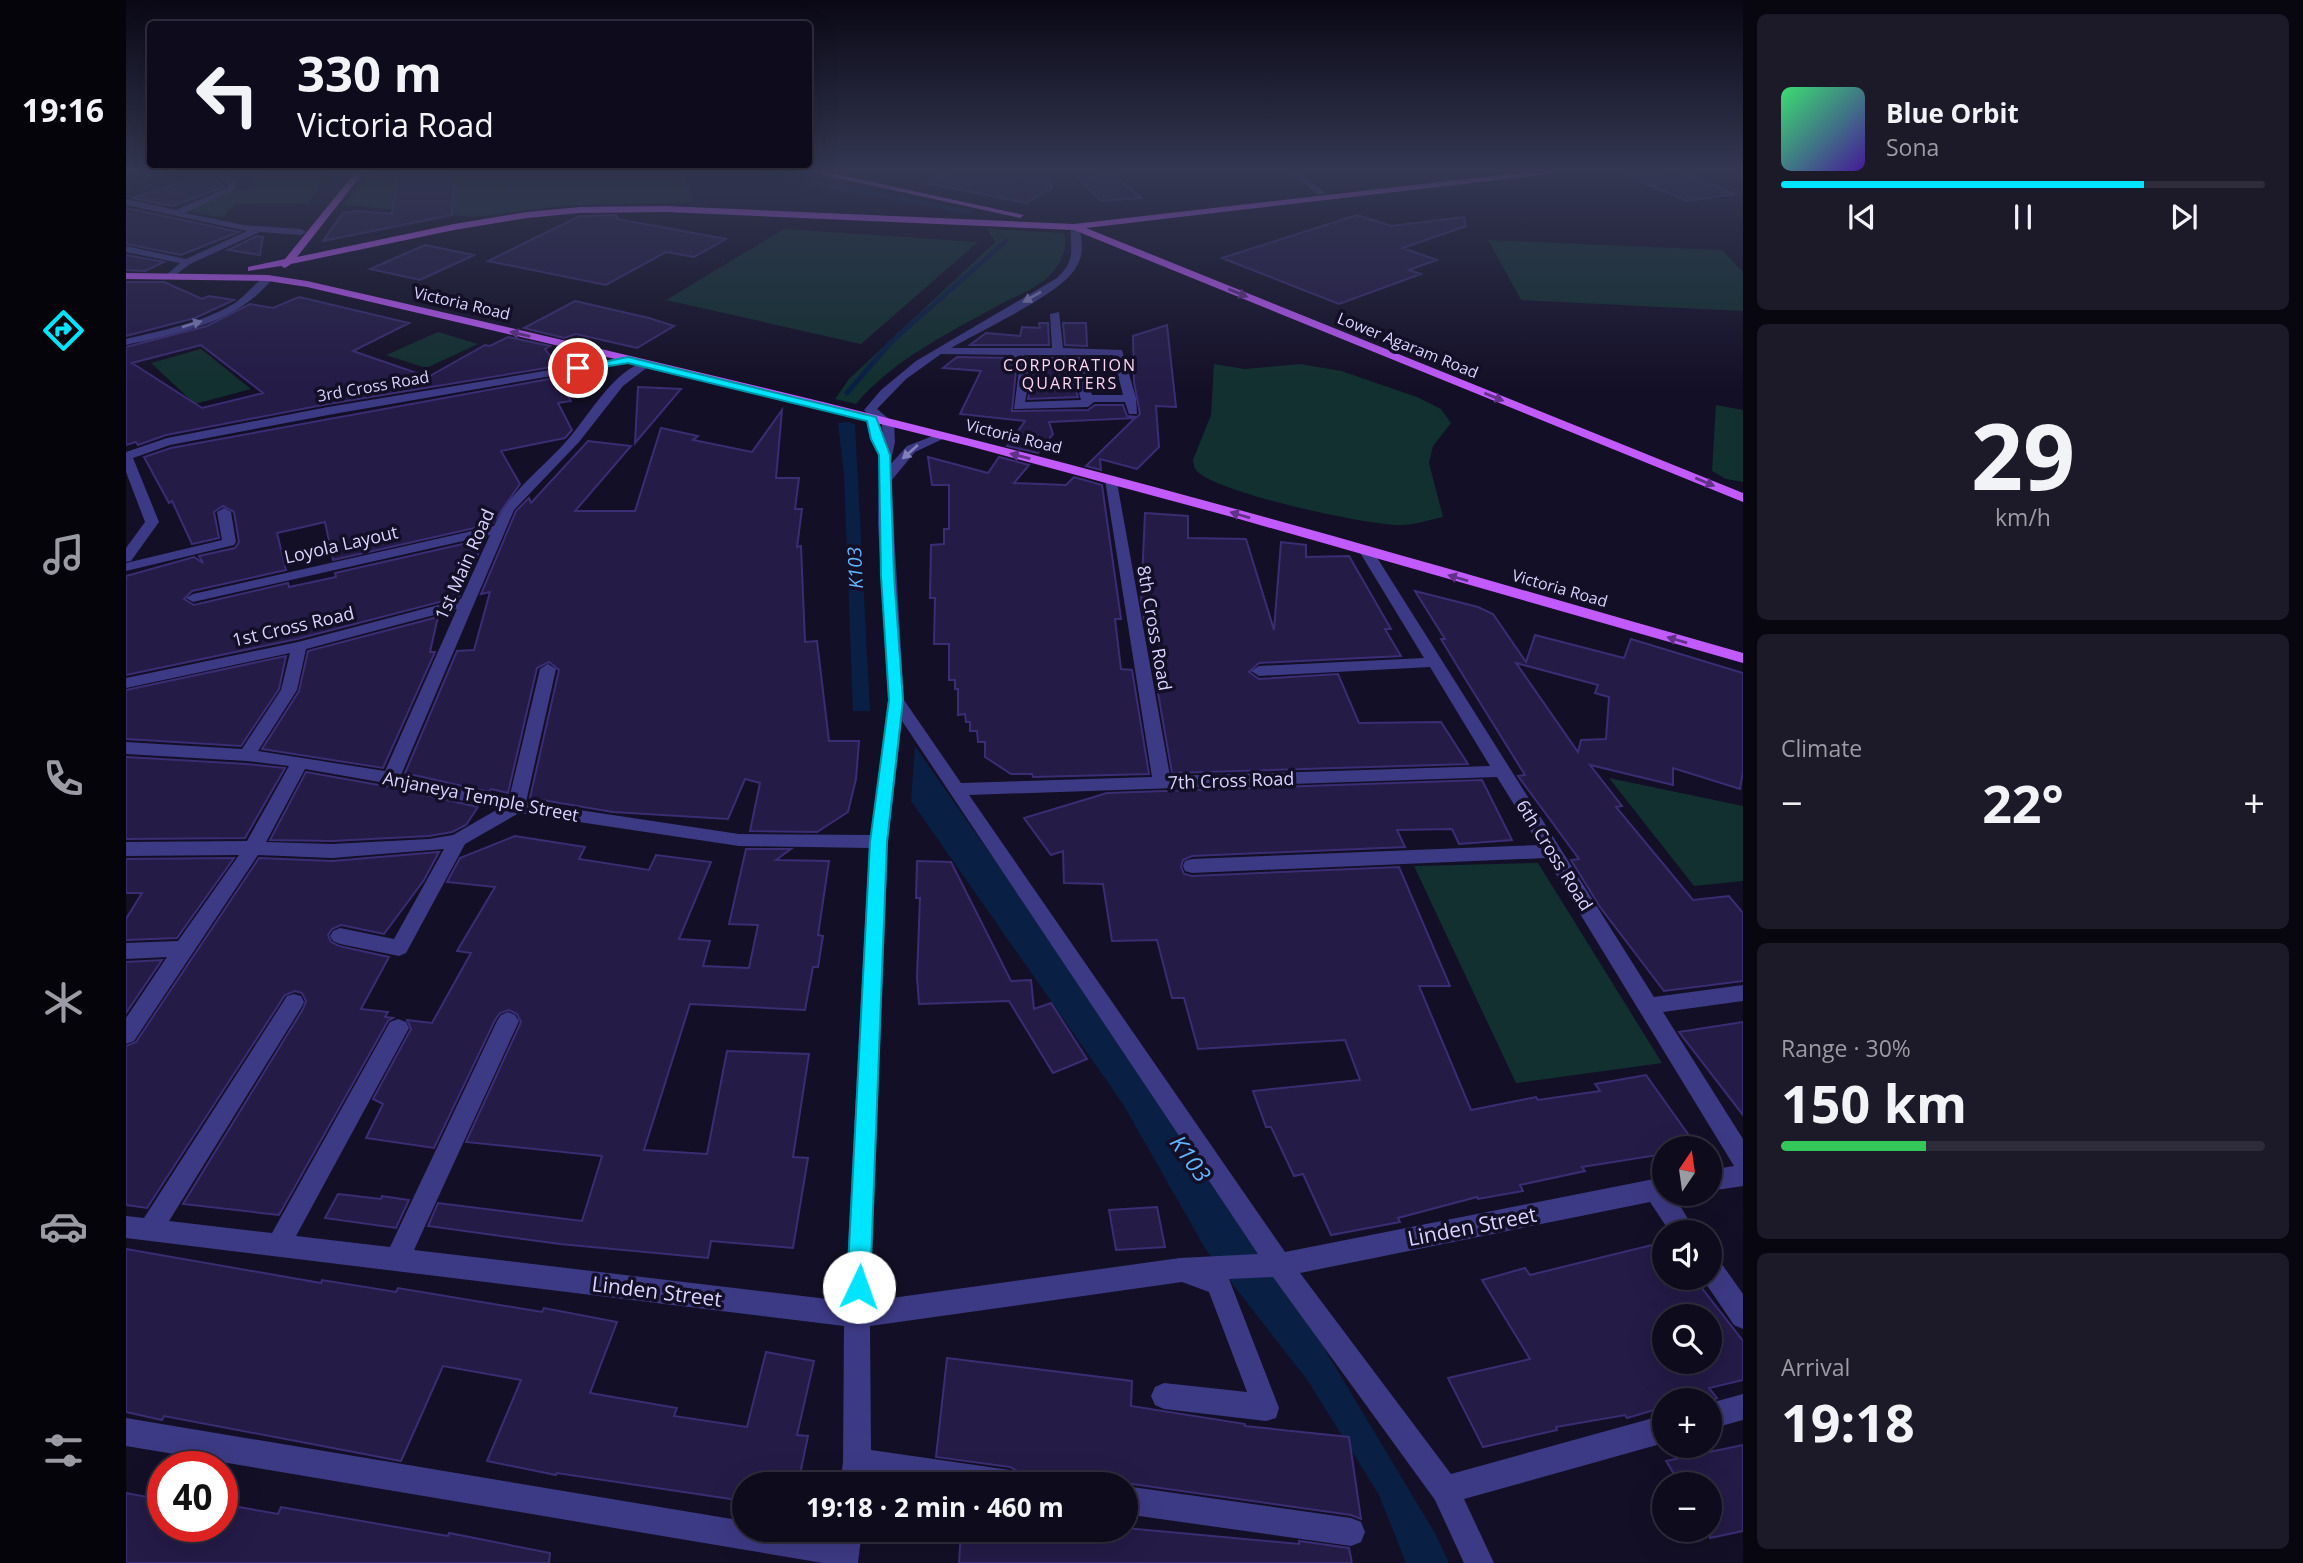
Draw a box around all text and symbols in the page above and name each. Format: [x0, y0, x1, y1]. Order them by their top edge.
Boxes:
text: 330 m [297, 40, 442, 106]
icon: left [182, 49, 273, 140]
text: 19:16 [22, 88, 104, 131]
text: Blue Orbit [1886, 95, 2019, 131]
text: Victoria Road [297, 103, 494, 146]
text: Sona [1886, 131, 1939, 163]
icon: previous [1843, 198, 1881, 236]
icon: pause [2004, 198, 2042, 236]
icon: next [2165, 198, 2203, 236]
street label: Victoria Road [412, 281, 512, 325]
one-way arrow [1227, 288, 1248, 299]
one-way arrow [1023, 291, 1042, 303]
icon: directions [39, 306, 88, 355]
street label: Lower Agaram Road [1334, 307, 1482, 383]
one-way arrow [181, 318, 202, 328]
one-way arrow [508, 328, 530, 339]
pin [548, 338, 608, 398]
icon: arrive [559, 349, 597, 387]
district label: CORPORATION QUARTERS [1003, 354, 1137, 394]
street label: 3rd Cross Road [315, 365, 431, 407]
one-way arrow [1483, 392, 1504, 403]
text: 29 [1971, 393, 2075, 517]
street label: Victoria Road [964, 413, 1064, 459]
one-way arrow [901, 444, 919, 460]
one-way arrow [1009, 450, 1031, 461]
one-way arrow [1695, 476, 1716, 487]
text: km/h [1995, 501, 2051, 533]
street label: 1st Main Road [429, 505, 499, 623]
one-way arrow [1228, 509, 1250, 520]
street label: Loyola Layout [282, 519, 400, 569]
icon: music [39, 530, 88, 579]
water label: K103 [841, 546, 869, 590]
street label: 8th Cross Road [1132, 564, 1178, 692]
street label: Victoria Road [1510, 564, 1610, 612]
one-way arrow [1448, 572, 1469, 582]
street label: 1st Cross Road [230, 600, 356, 652]
one-way arrow [1667, 634, 1688, 644]
text: Climate [1781, 732, 1862, 764]
icon: phone [39, 754, 88, 803]
street label: Anjaneya Temple Street [381, 765, 581, 827]
street label: 7th Cross Road [1167, 766, 1295, 794]
text: 22° [1982, 767, 2064, 838]
text: − [1781, 776, 1803, 828]
text: + [2243, 776, 2265, 828]
street label: 6th Cross Road [1511, 795, 1599, 915]
icon: climate [39, 978, 88, 1027]
text: Range · 30% [1781, 1032, 1911, 1064]
text: 150 km [1781, 1067, 1967, 1138]
water label: K103 [1163, 1128, 1219, 1188]
north arrow [1652, 1136, 1722, 1206]
map controls [1652, 1136, 1722, 1542]
street label: Linden Street [1405, 1200, 1539, 1252]
icon: car [39, 1202, 88, 1251]
button: sound [1652, 1220, 1722, 1290]
position arrow [822, 1250, 896, 1324]
street label: Linden Street [590, 1269, 724, 1313]
button: search [1652, 1304, 1722, 1374]
text: Arrival [1781, 1351, 1850, 1383]
text: 19:18 [1781, 1386, 1915, 1457]
button: + [1652, 1388, 1722, 1458]
icon: filters [39, 1426, 88, 1475]
speed limit sign: 40 [147, 1451, 238, 1542]
button: − [1652, 1472, 1722, 1542]
text: 19:18 · 2 min · 460 m [806, 1489, 1064, 1525]

